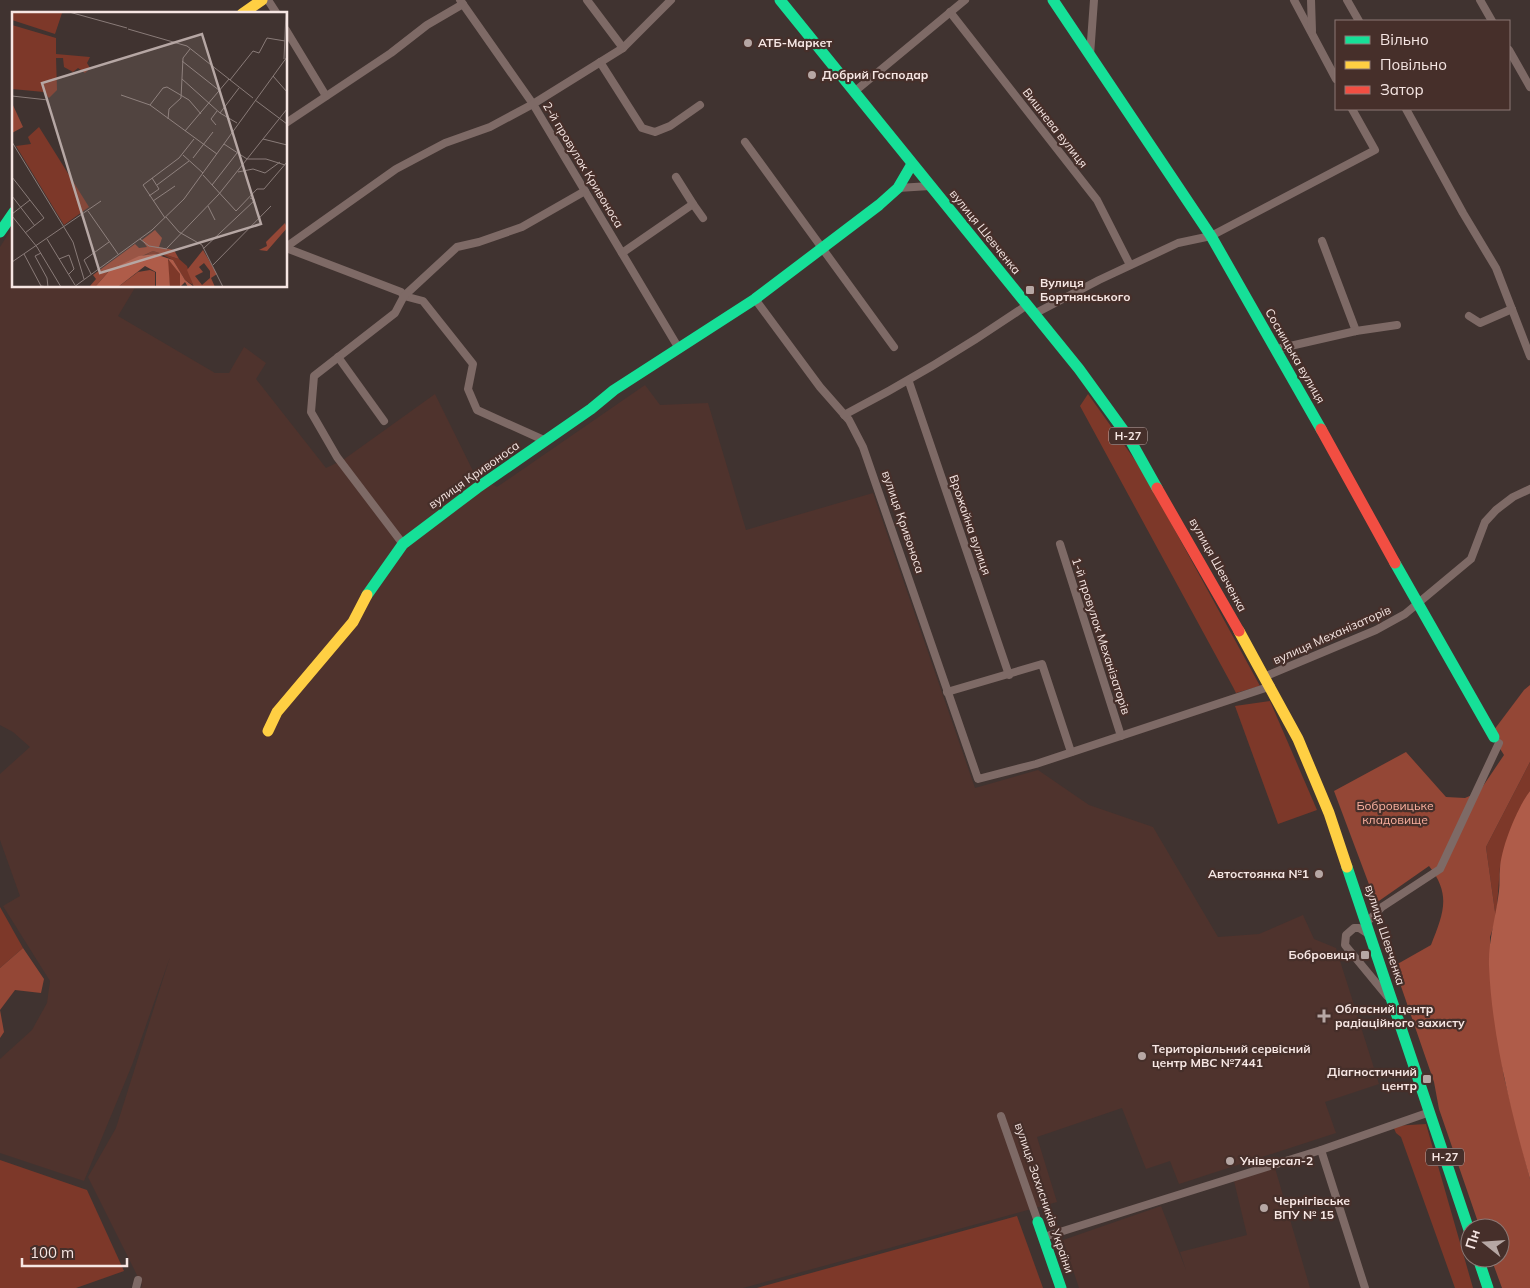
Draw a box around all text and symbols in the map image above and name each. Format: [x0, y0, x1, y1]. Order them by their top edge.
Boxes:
inset map [12, 12, 288, 288]
legend [1335, 20, 1510, 110]
text: Вільно [1380, 30, 1429, 49]
place label: АТБ-Маркет [758, 35, 832, 50]
marker: АТБ-Маркет [742, 37, 754, 49]
text: Повільно [1380, 55, 1447, 74]
place label: Добрий Господар [822, 67, 929, 82]
marker: Добрий Господар [806, 69, 818, 81]
text: Затор [1380, 80, 1424, 99]
street label: Вишнева вулиця [1020, 85, 1091, 171]
street label: 2-й провулок Кривоноса [540, 99, 627, 230]
street label: вулиця Шевченка [947, 186, 1024, 277]
place label: Вулиця Бортнянського [1040, 275, 1131, 304]
marker: Вулиця Бортнянського [1024, 284, 1036, 296]
street label: Сосницька вулиця [1262, 306, 1329, 406]
road number: Н-27 [1109, 428, 1147, 444]
street label: вулиця Кривоноса [425, 438, 522, 512]
street label: вулиця Кривоноса [879, 469, 928, 575]
street label: Врожайна вулиця [946, 473, 995, 577]
street label: вулиця Шевченка [1186, 515, 1250, 614]
street label: 1-й провулок Механізаторів [1069, 556, 1134, 716]
street label: вулиця Механізаторів [1270, 602, 1393, 667]
park label: Бобровицьке кладовище [1356, 798, 1434, 827]
place label: Автостоянка №1 [1208, 866, 1309, 881]
marker: Автостоянка №1 [1313, 868, 1325, 880]
street label: вулиця Шевченка [1362, 883, 1409, 987]
place label: Бобровиця [1289, 947, 1355, 962]
marker: Бобровиця [1359, 949, 1371, 961]
place label: Обласний центр радіаційного захисту [1335, 1001, 1465, 1030]
marker: Обласний центр радіаційного захисту [1317, 1009, 1331, 1023]
place label: Територіальний сервісний центр МВС №7441 [1152, 1041, 1311, 1070]
marker: Територіальний сервісний центр МВС №7441 [1136, 1050, 1148, 1062]
place label: Діагностичний центр [1327, 1064, 1417, 1093]
marker: Діагностичний центр [1421, 1073, 1433, 1085]
street label: вулиця Захисників України [1012, 1121, 1077, 1275]
road number: Н-27 [1426, 1148, 1464, 1166]
place label: Універсал-2 [1239, 1153, 1313, 1168]
marker: Універсал-2 [1224, 1155, 1236, 1167]
place label: Чернігівське ВПУ № 15 [1274, 1193, 1350, 1222]
marker: Чернігівське ВПУ № 15 [1258, 1202, 1270, 1214]
north arrow [1460, 1218, 1510, 1268]
text: Пн [1461, 1227, 1484, 1251]
scale bar [22, 1236, 128, 1268]
text: 100 m [30, 1243, 74, 1262]

